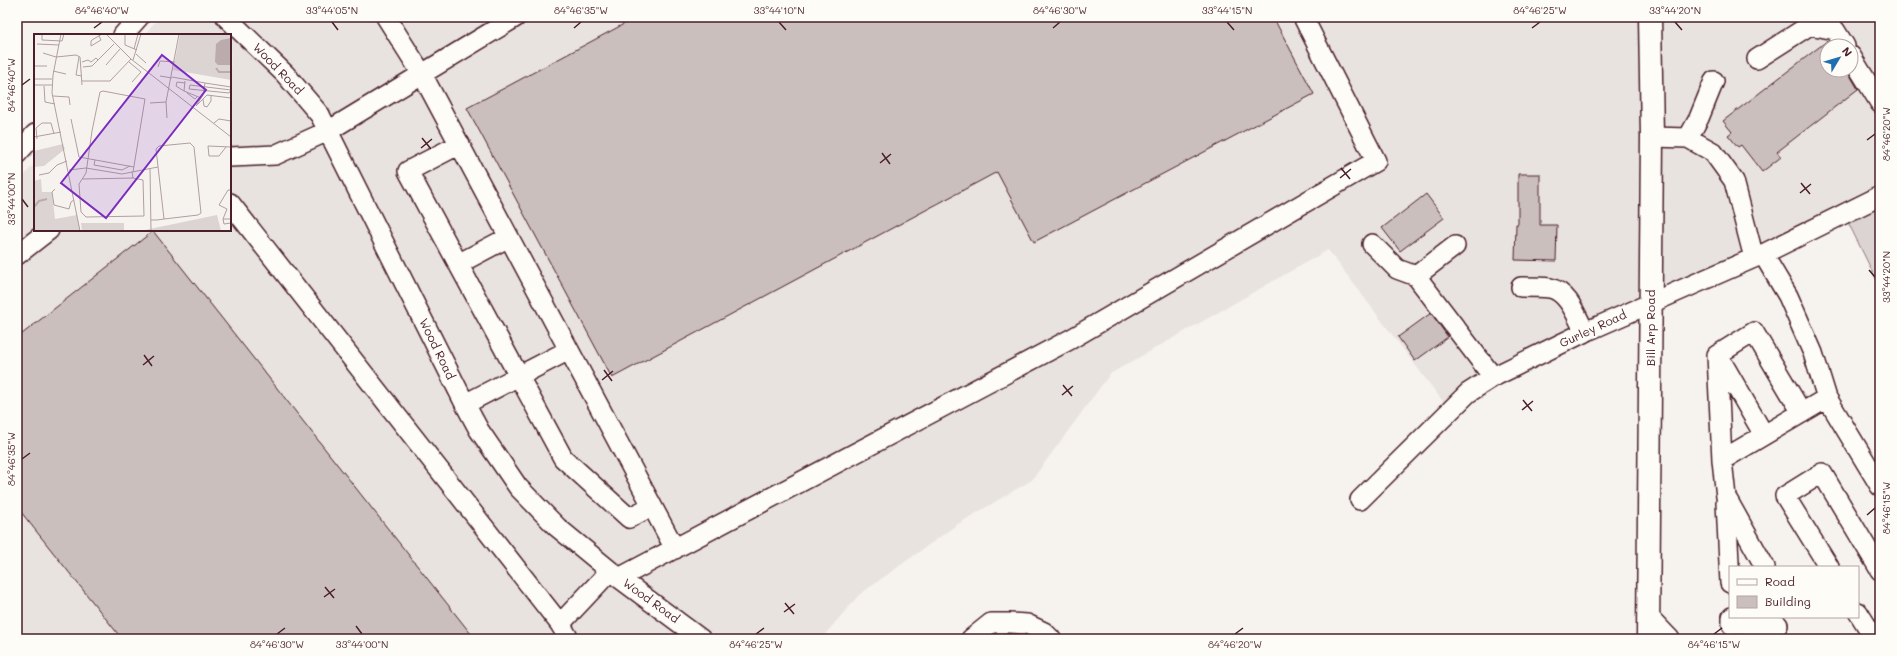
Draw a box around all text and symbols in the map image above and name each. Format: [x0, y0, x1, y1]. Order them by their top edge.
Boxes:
text: 84°46'40"W [75, 3, 129, 17]
text: 33°44'05"N [306, 3, 358, 17]
text: 84°46'35"W [554, 3, 608, 17]
text: 33°44'10"N [753, 3, 805, 17]
text: 84°46'30"W [1033, 3, 1087, 17]
text: 33°44'15"N [1202, 3, 1252, 17]
text: 84°46'25"W [1513, 3, 1567, 17]
text: 33°44'20"N [1649, 3, 1701, 17]
inset map [34, 34, 231, 231]
north arrow [1819, 38, 1859, 78]
street label: Wood Road [250, 39, 308, 98]
text: N [1839, 44, 1856, 59]
text: 84°46'40"W [4, 58, 18, 112]
text: 84°46'20"W [1879, 107, 1893, 161]
text: 33°44'00"N [4, 173, 18, 225]
text: 33°44'20"N [1879, 251, 1893, 303]
street label: Bill Arp Road [1642, 289, 1658, 366]
street label: Gurley Road [1557, 305, 1629, 351]
street label: Wood Road [416, 315, 460, 382]
text: 84°46'35"W [4, 432, 18, 486]
text: 84°46'15"W [1879, 482, 1893, 534]
legend [1729, 566, 1859, 618]
text: Road [1765, 573, 1795, 589]
street label: Wood Road [620, 574, 683, 626]
text: Building [1765, 593, 1811, 609]
text: 84°46'30"W [250, 637, 304, 651]
text: 33°44'00"N [336, 637, 388, 651]
text: 84°46'25"W [729, 637, 783, 651]
text: 84°46'20"W [1208, 637, 1262, 651]
text: 84°46'15"W [1688, 637, 1740, 651]

